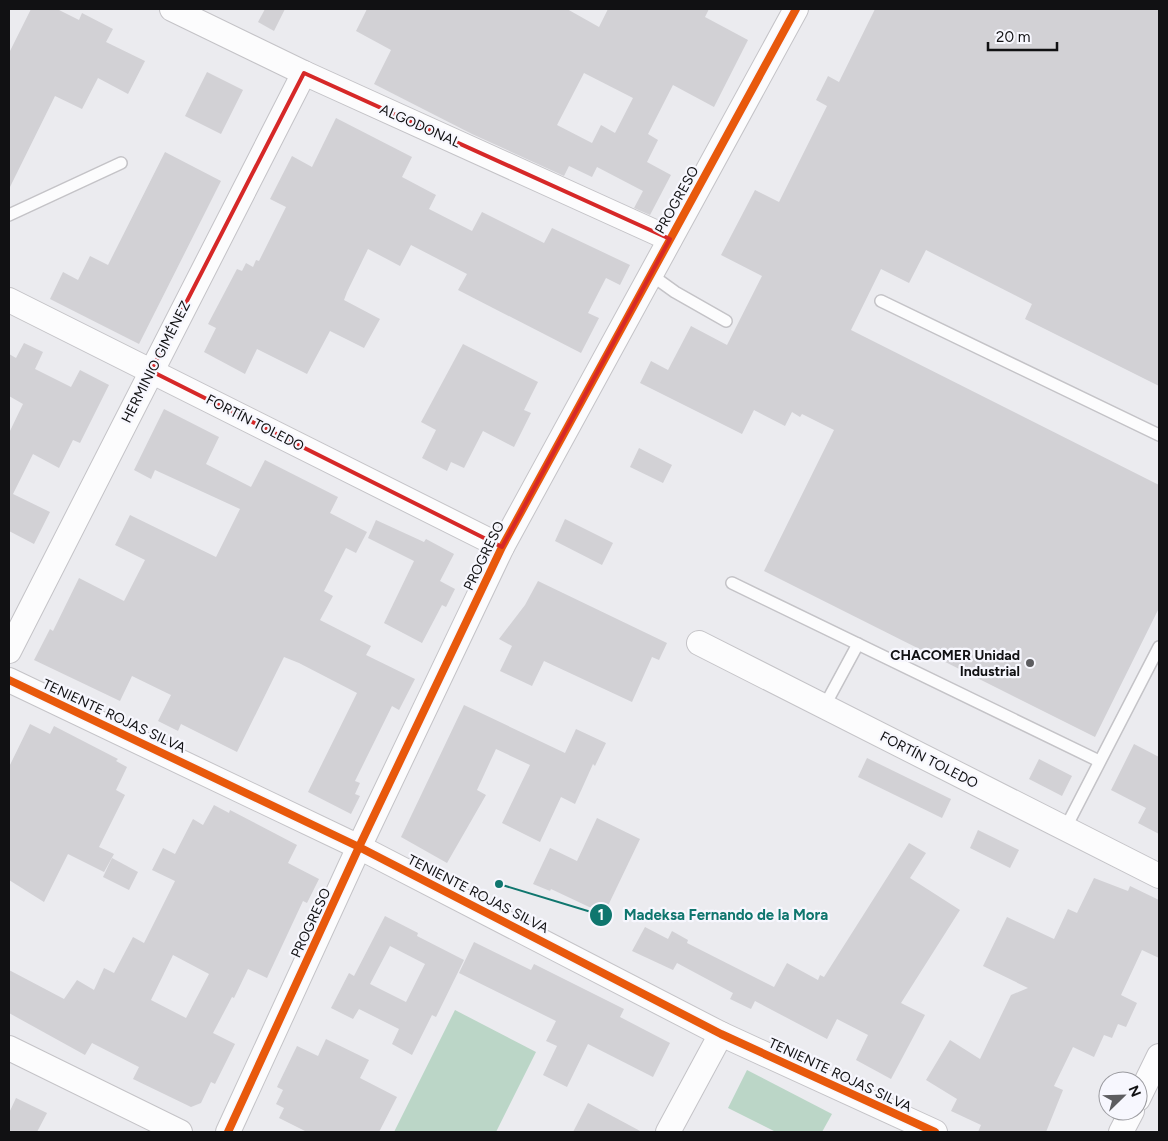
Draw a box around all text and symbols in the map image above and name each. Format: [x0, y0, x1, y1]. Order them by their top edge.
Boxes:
scale bar [988, 20, 1057, 52]
text: 20 m [996, 28, 1030, 46]
street label: ALGODONAL [377, 101, 464, 152]
street label: PROGRESO [651, 163, 703, 237]
street label: HERMINIO GIMÉNEZ [118, 298, 194, 426]
street label: FORTÍN TOLEDO [203, 391, 307, 455]
street label: PROGRESO [460, 519, 508, 593]
place label: CHACOMER Unidad Industrial [890, 647, 1020, 680]
marker: CHACOMER Unidad Industrial [1024, 657, 1036, 669]
street label: TENIENTE ROJAS SILVA [40, 675, 189, 757]
street label: FORTÍN TOLEDO [877, 728, 981, 792]
street label: TENIENTE ROJAS SILVA [405, 851, 552, 937]
street label: PROGRESO [287, 885, 335, 961]
callout: Madeksa Fernando de la Mora [589, 900, 838, 930]
text: 1 [598, 906, 604, 924]
text: Madeksa Fernando de la Mora [624, 906, 828, 924]
street label: TENIENTE ROJAS SILVA [766, 1034, 915, 1116]
north arrow [1098, 1071, 1148, 1121]
text: N [1125, 1083, 1144, 1099]

